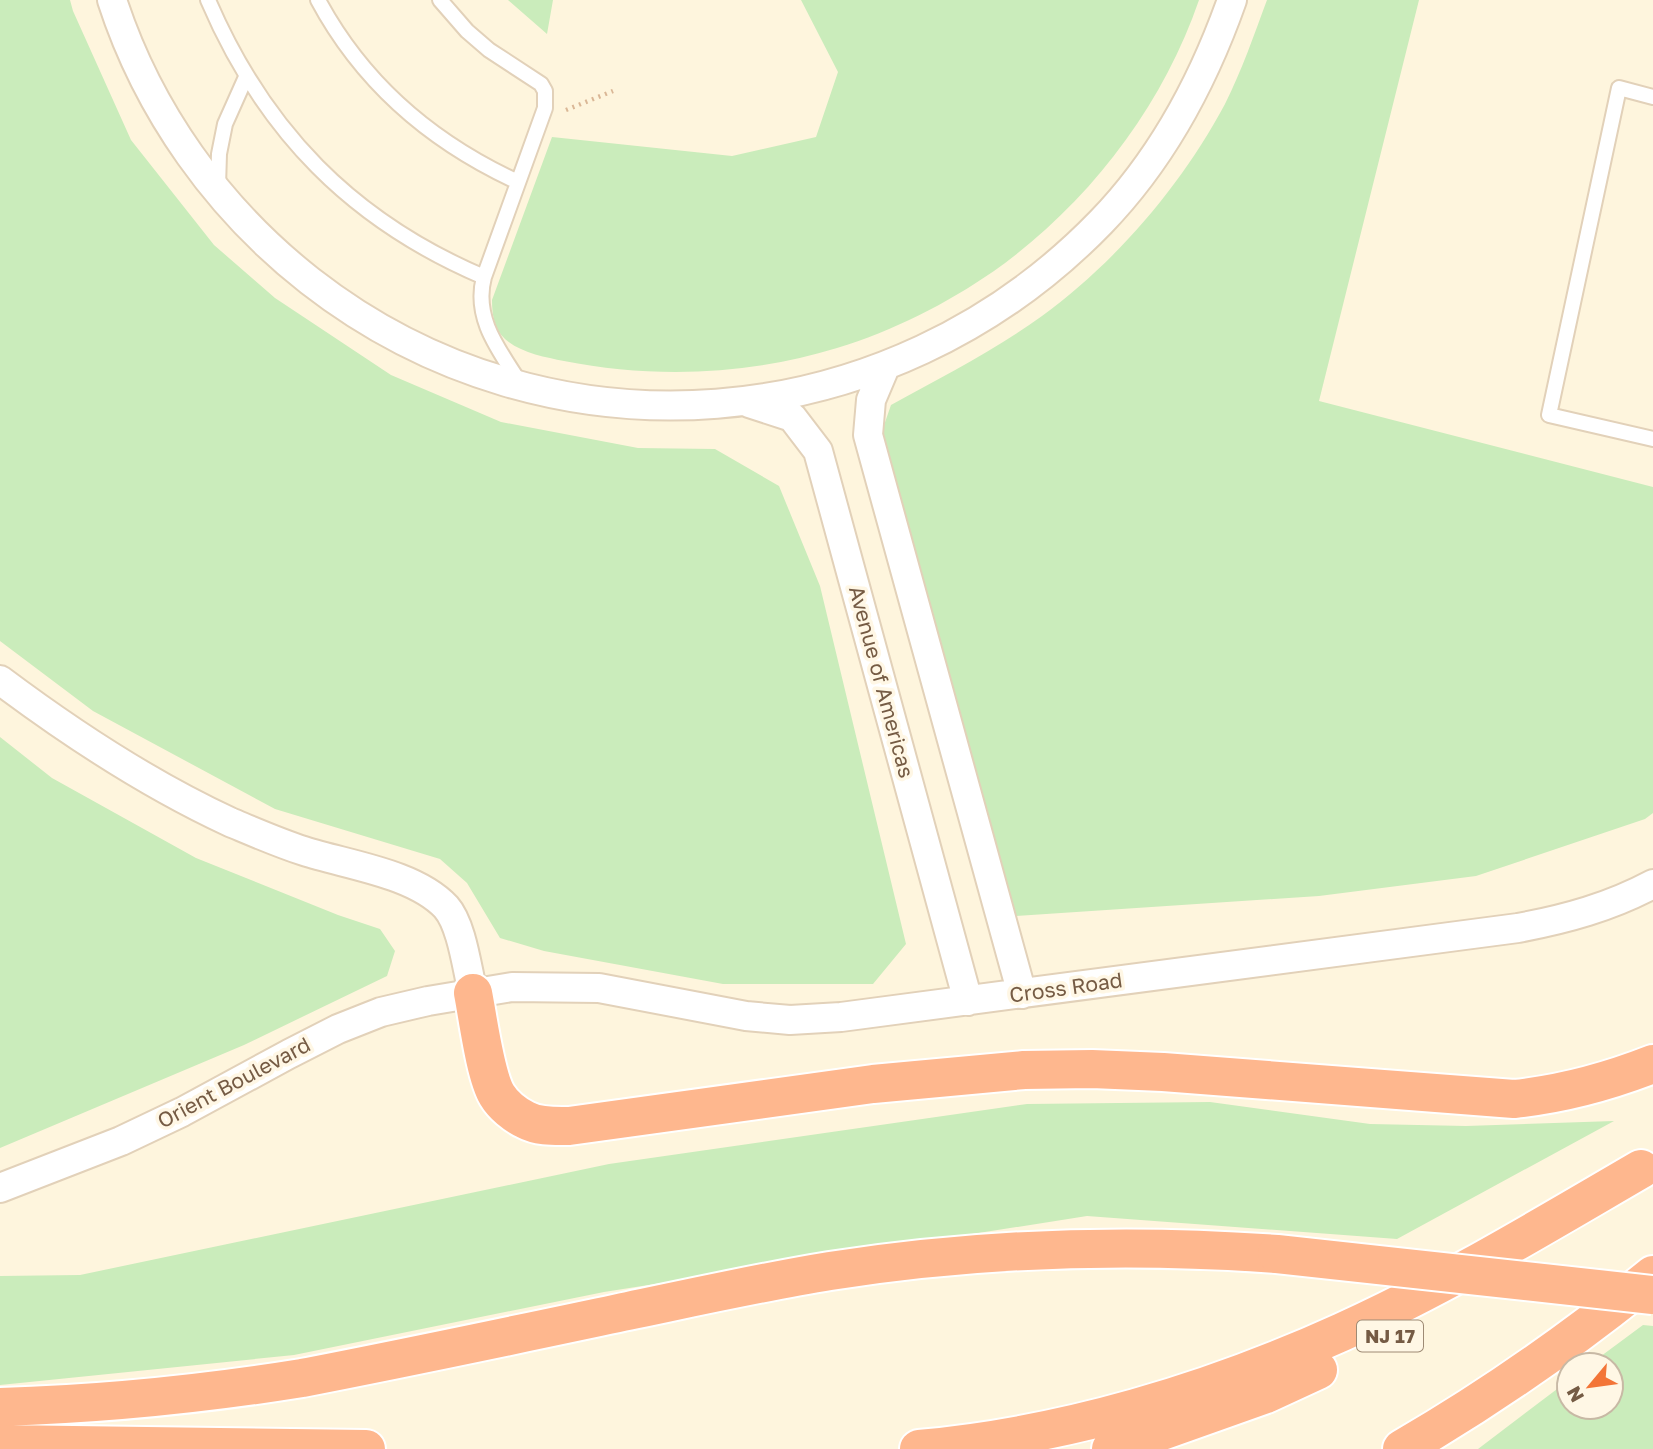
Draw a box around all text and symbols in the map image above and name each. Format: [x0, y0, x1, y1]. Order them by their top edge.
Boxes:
street label: Avenue of Americas [844, 583, 920, 781]
street label: Cross Road [1008, 966, 1124, 1008]
street label: Orient Boulevard [153, 1031, 314, 1133]
road number: NJ 17 [1357, 1320, 1423, 1352]
north arrow [1555, 1351, 1625, 1421]
text: N [1561, 1383, 1588, 1406]

